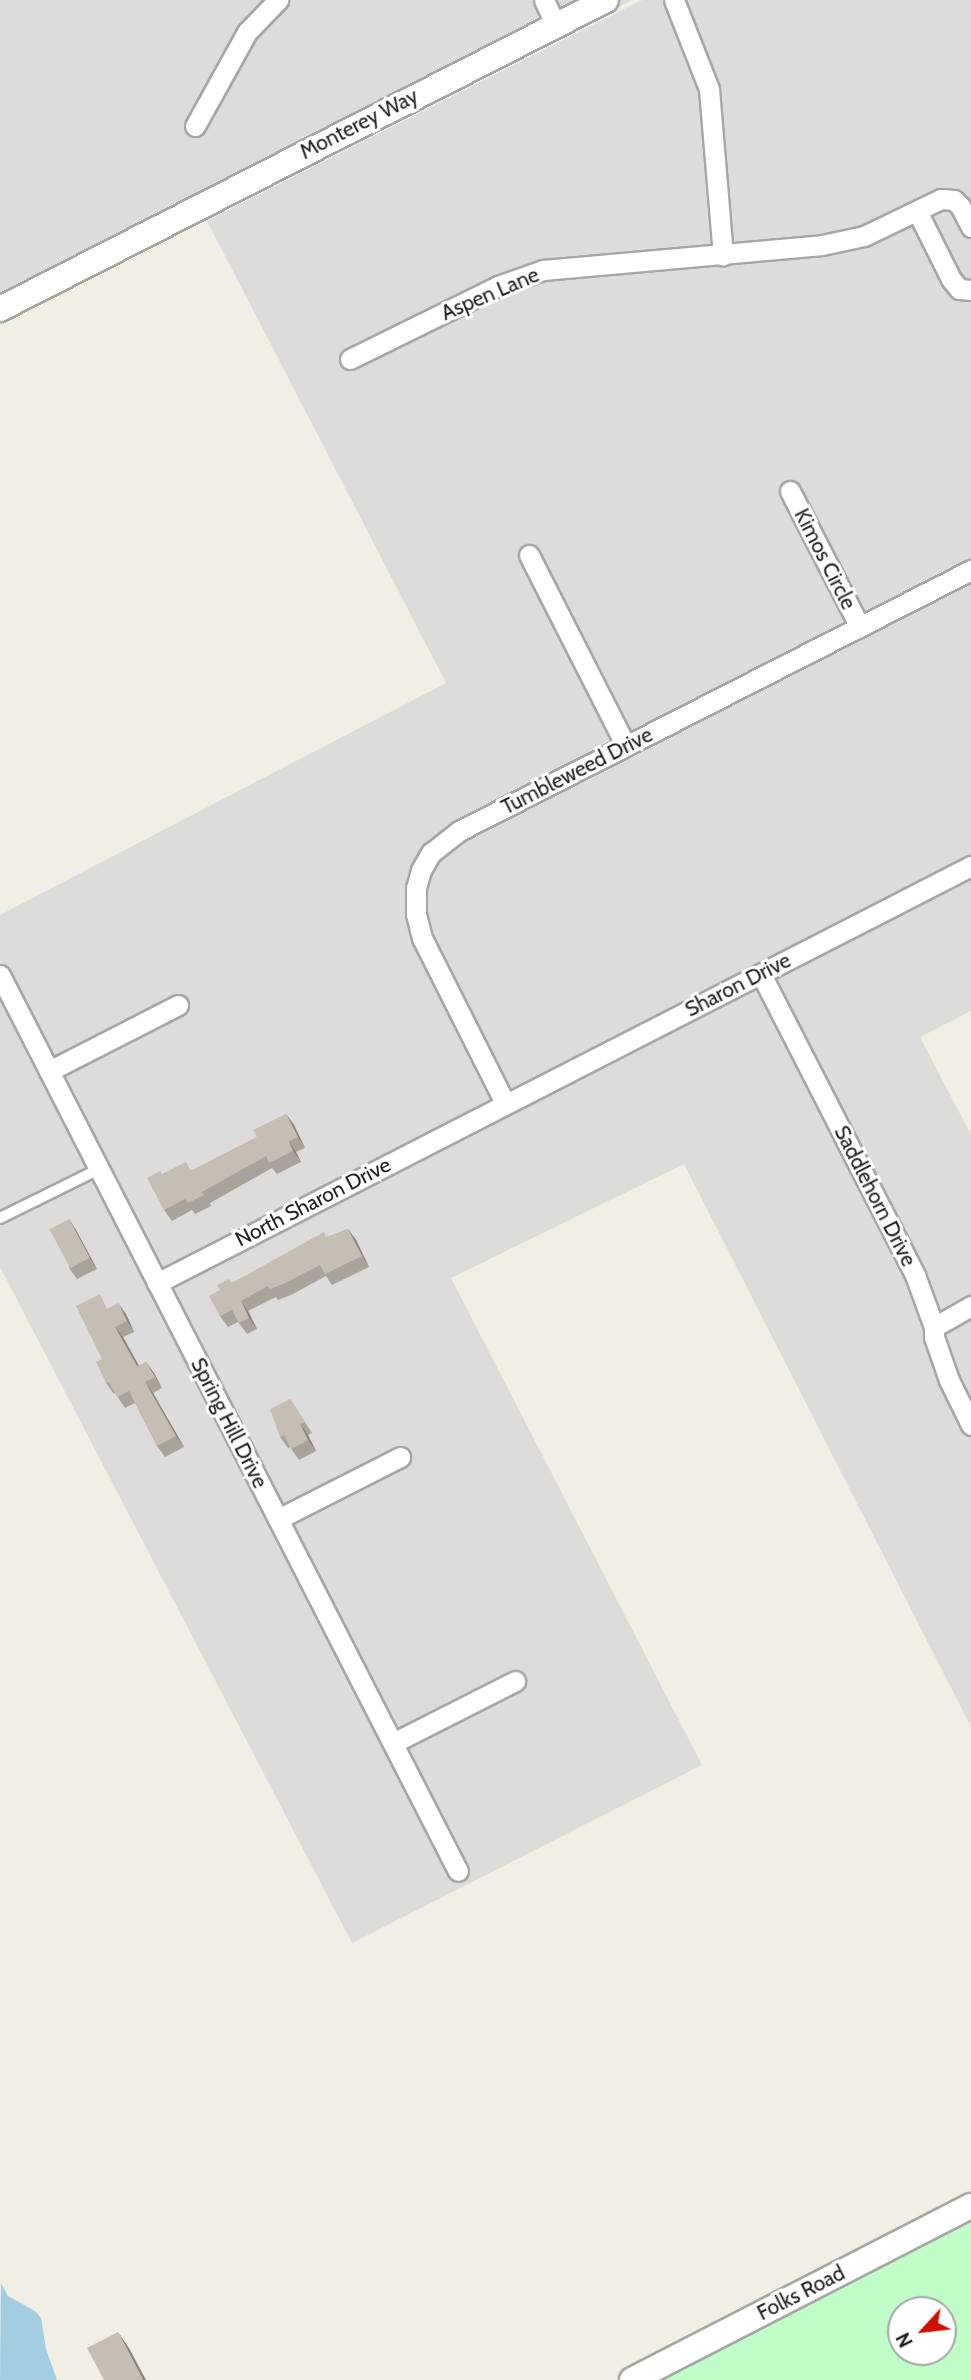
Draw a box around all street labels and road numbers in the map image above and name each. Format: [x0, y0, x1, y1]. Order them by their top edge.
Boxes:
street label: Monterey Way [296, 83, 422, 165]
street label: Aspen Lane [437, 262, 543, 326]
street label: Kimos Circle [789, 504, 861, 614]
street label: Tumbleweed Drive [497, 722, 657, 820]
street label: Sharon Drive [681, 948, 795, 1022]
street label: Saddlehorn Drive [829, 1121, 921, 1271]
street label: North Sharon Drive [231, 1152, 395, 1252]
street label: Spring Hill Drive [185, 1354, 273, 1492]
street label: Folks Road [753, 2260, 849, 2326]

